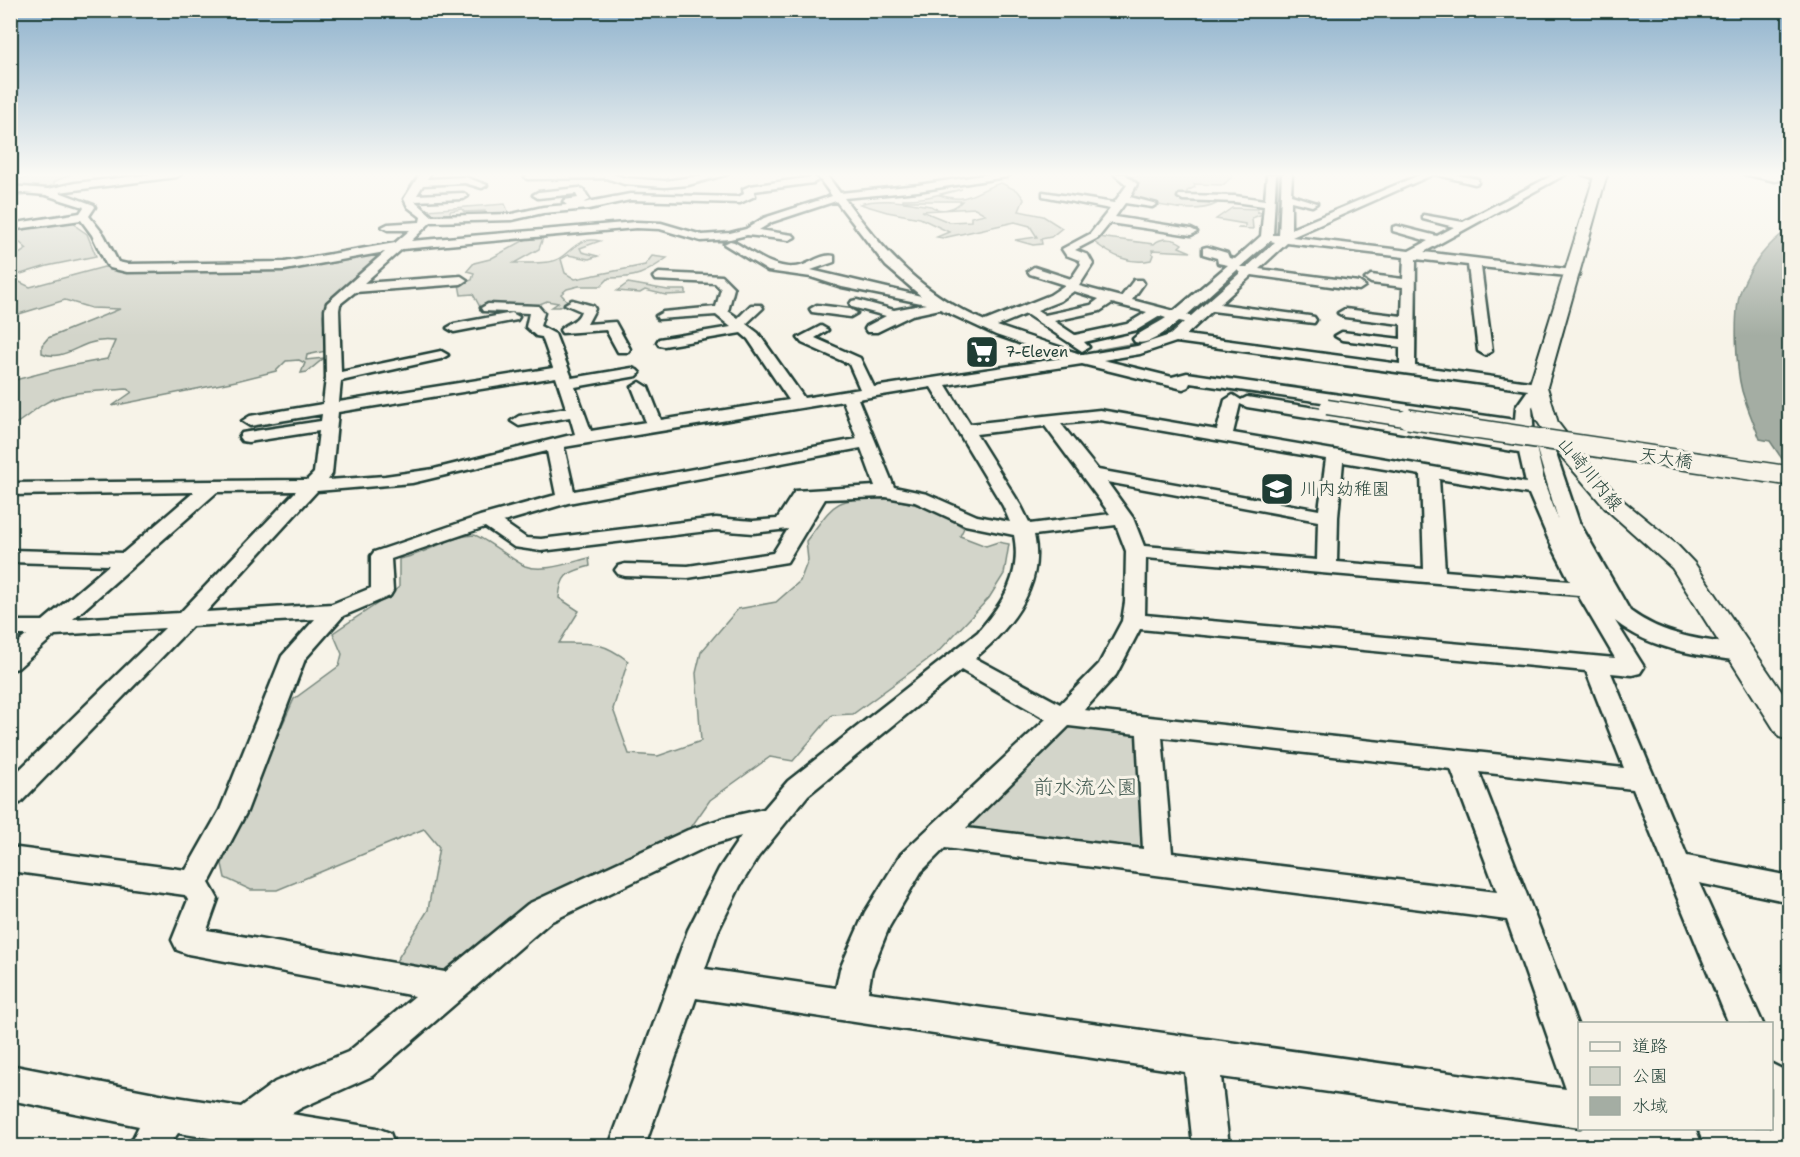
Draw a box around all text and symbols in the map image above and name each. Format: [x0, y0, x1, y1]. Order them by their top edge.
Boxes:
supermarket icon: 7-Eleven [964, 334, 1000, 370]
place label: 7-Eleven [1005, 342, 1068, 362]
street label: 山崎川内線 [1552, 432, 1628, 516]
street label: 天大橋 [1637, 442, 1695, 474]
school or university icon: 川内幼稚園 [1259, 471, 1295, 507]
place label: 川内幼稚園 [1300, 477, 1390, 501]
park label: 前水流公園 [1033, 773, 1138, 801]
legend [1578, 1022, 1773, 1130]
text: 道路 [1632, 1034, 1668, 1058]
text: 公園 [1632, 1064, 1668, 1088]
text: 水域 [1632, 1094, 1668, 1118]

